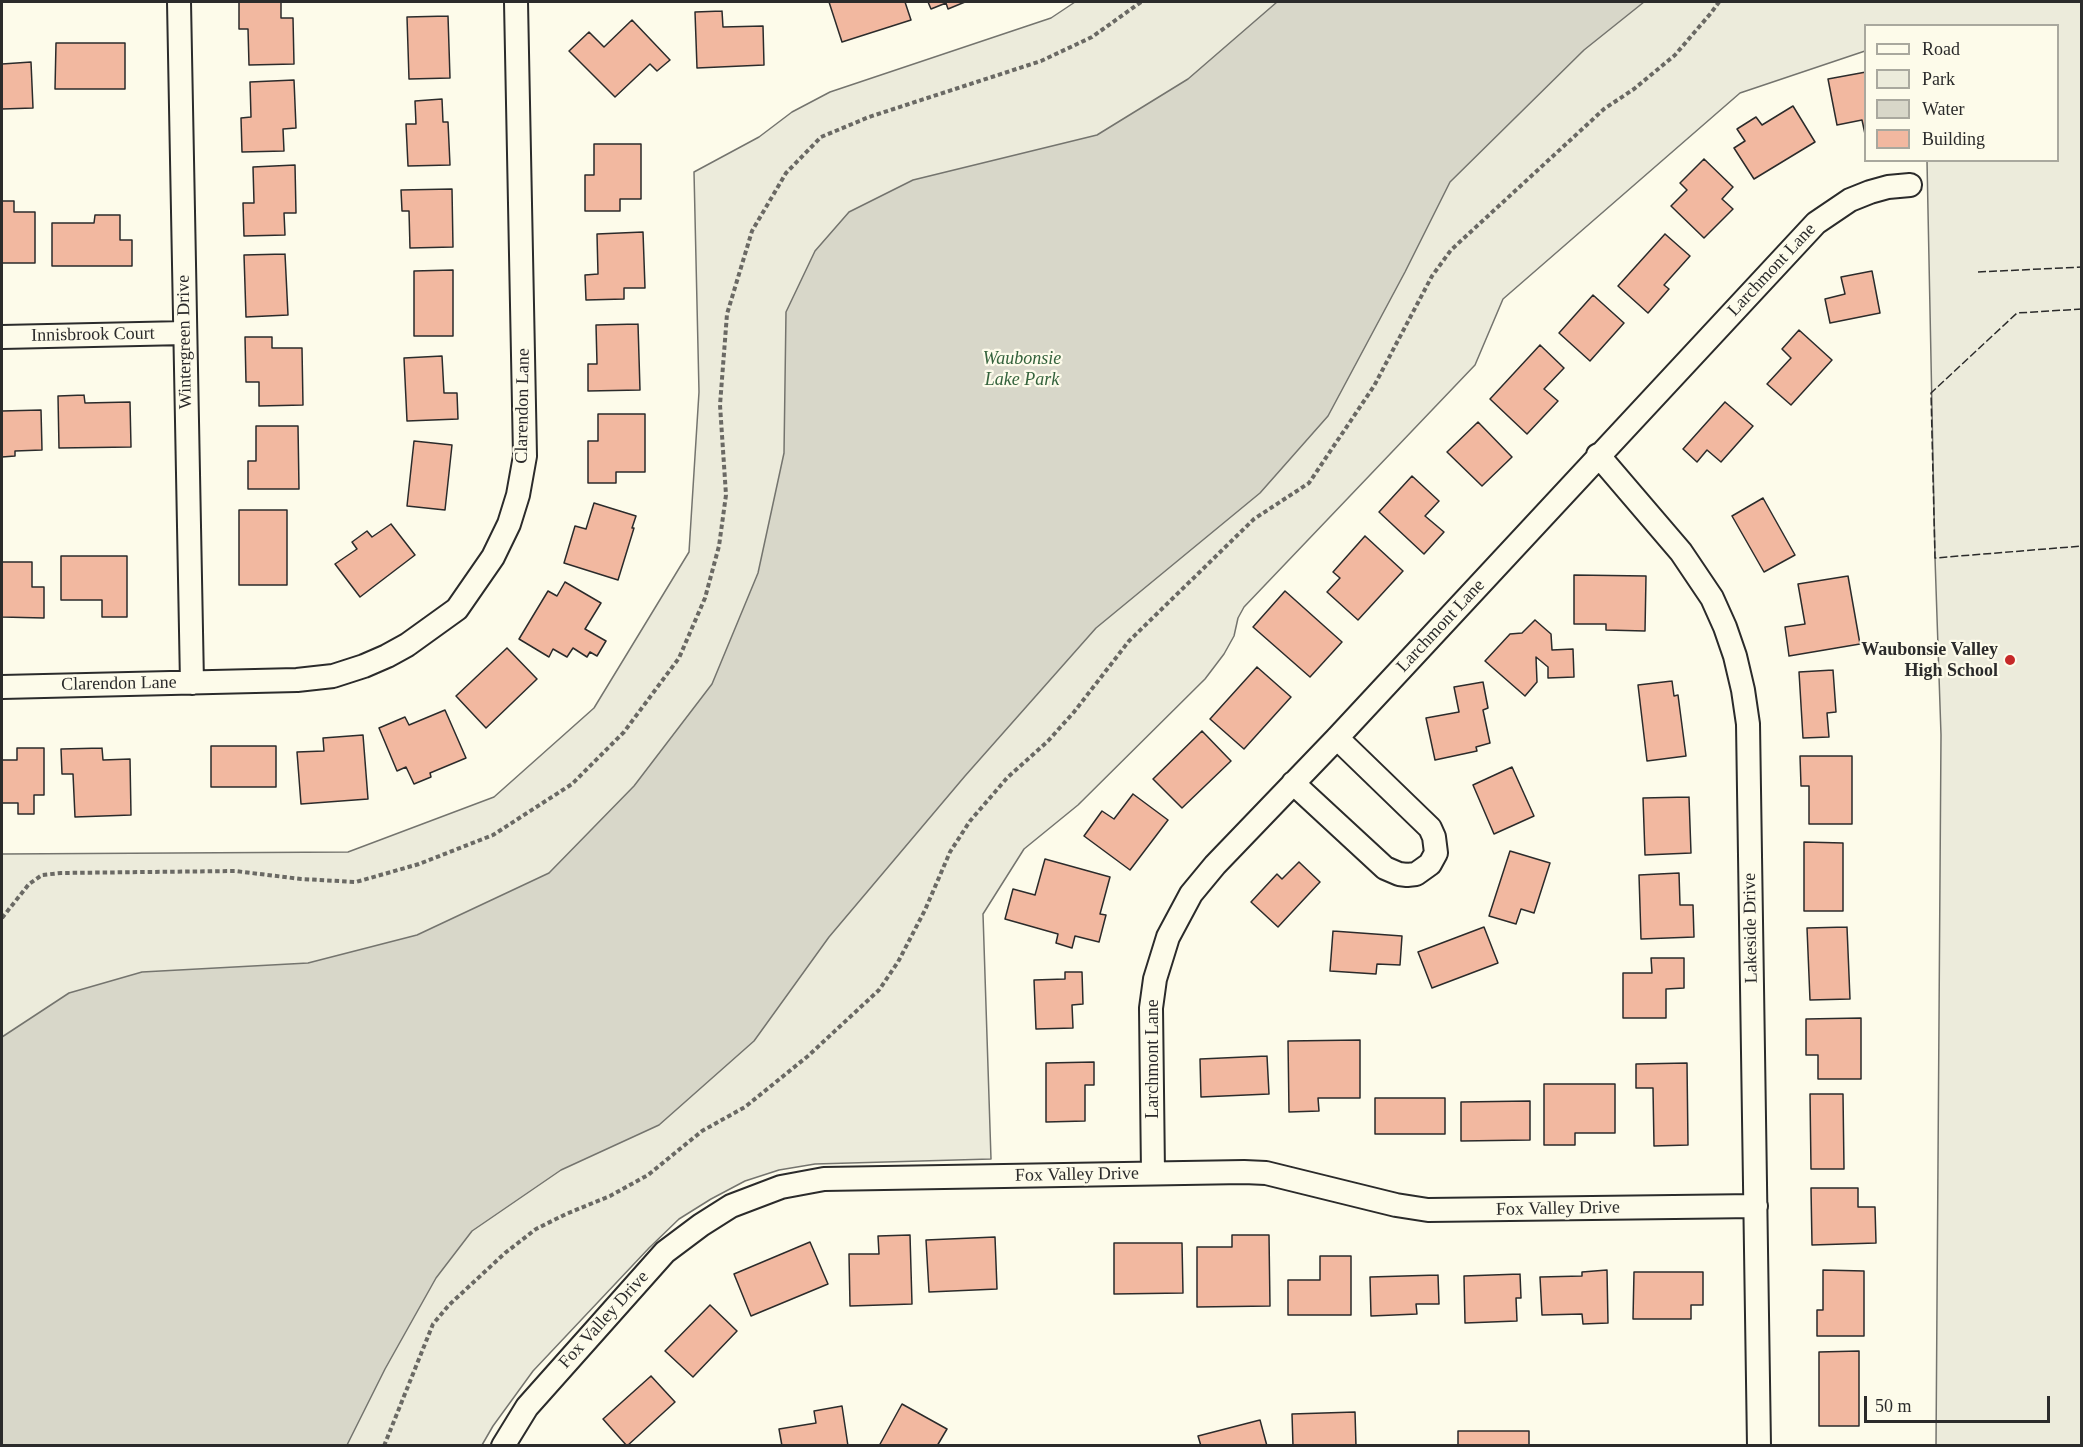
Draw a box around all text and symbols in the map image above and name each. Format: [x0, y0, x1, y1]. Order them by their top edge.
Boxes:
legend [1864, 24, 2059, 162]
text: Road [1922, 39, 1960, 59]
text: Park [1922, 69, 1955, 89]
text: Water [1922, 99, 1965, 119]
text: Building [1922, 129, 1985, 149]
street label: Larchmont Lane [1723, 219, 1821, 321]
street label: Wintergreen Drive [173, 275, 197, 409]
street label: Innisbrook Court [31, 323, 155, 347]
street label: Clarendon Lane [511, 348, 535, 464]
park label: Waubonsie Lake Park [983, 348, 1061, 391]
street label: Larchmont Lane [1392, 575, 1490, 677]
place label: Waubonsie Valley High School [1861, 639, 1998, 682]
marker: Waubonsie Valley High School [2003, 653, 2017, 667]
street label: Clarendon Lane [61, 672, 177, 696]
street label: Lakeside Drive [1739, 873, 1763, 983]
street label: Larchmont Lane [1142, 999, 1164, 1119]
street label: Fox Valley Drive [1015, 1163, 1139, 1187]
street label: Fox Valley Drive [1496, 1197, 1620, 1221]
street label: Fox Valley Drive [554, 1267, 654, 1373]
scale bar [1867, 1384, 2053, 1422]
text: 50 m [1875, 1396, 1912, 1416]

